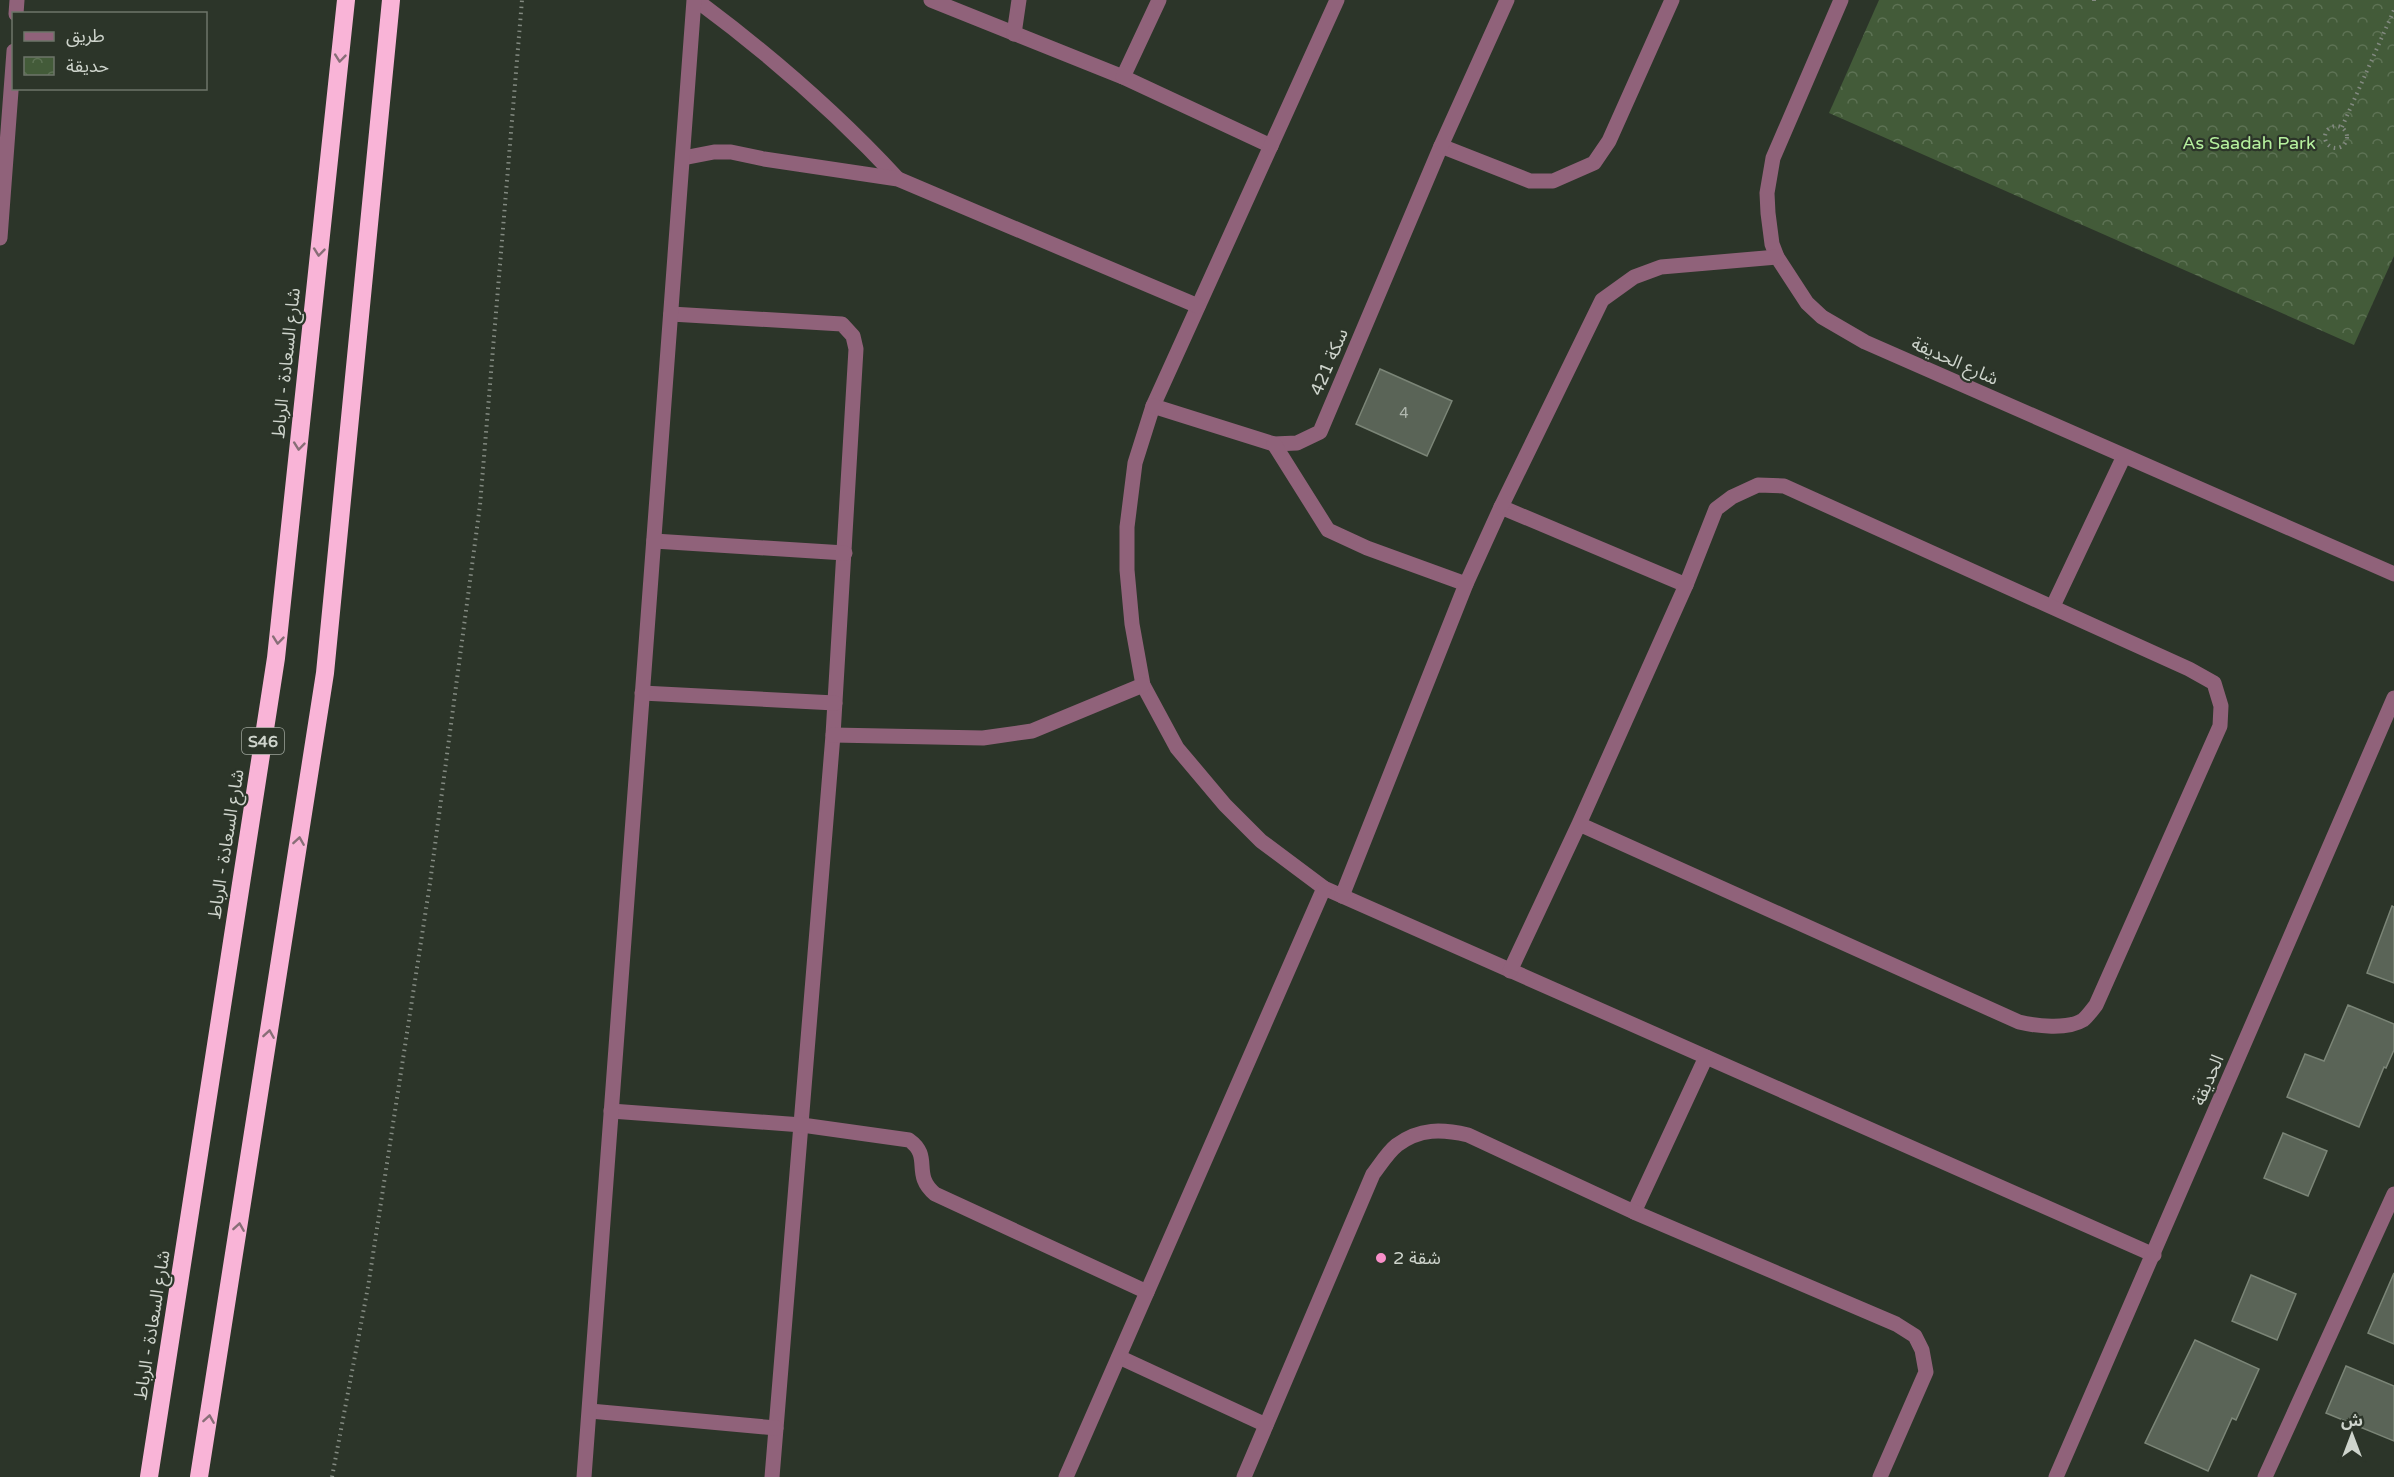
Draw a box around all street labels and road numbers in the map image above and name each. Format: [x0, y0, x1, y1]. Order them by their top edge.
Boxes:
street label: شارع السعادة - الرباط [267, 287, 308, 440]
street label: سكة 421 [1305, 325, 1353, 399]
street label: شارع الحديقة [1907, 332, 2002, 393]
road number: S46 [242, 728, 284, 754]
street label: شارع السعادة - الرباط [203, 768, 252, 921]
street label: الحديقة [2188, 1051, 2228, 1109]
street label: شارع السعادة - الرباط [129, 1249, 178, 1402]

